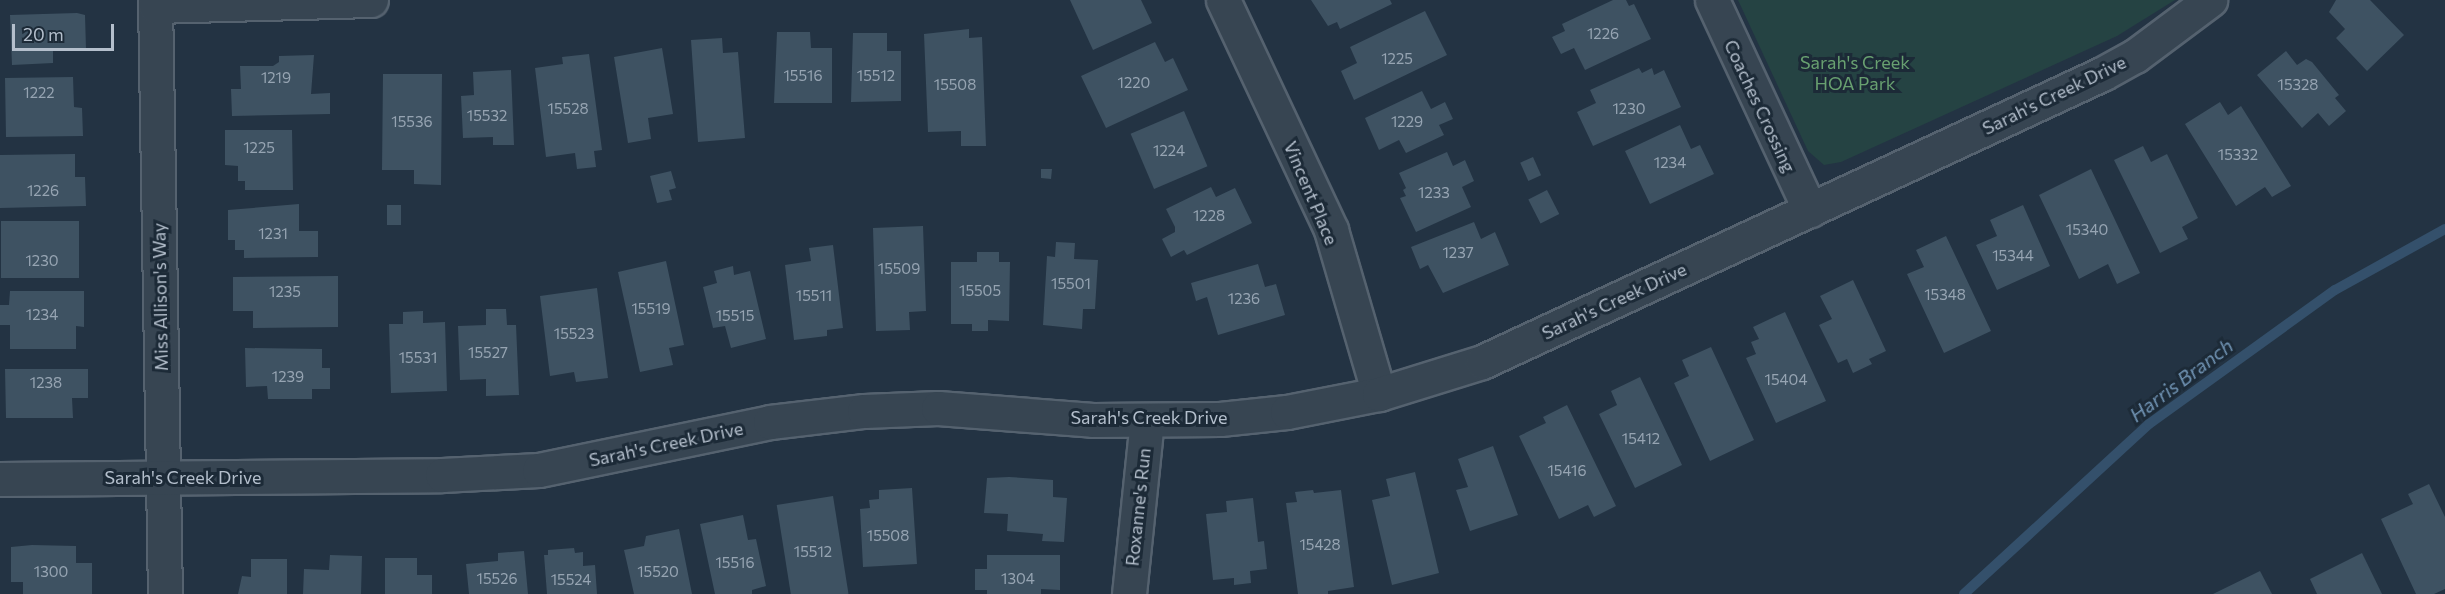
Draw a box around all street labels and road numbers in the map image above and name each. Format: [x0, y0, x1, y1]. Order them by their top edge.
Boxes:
street label: Coaches Crossing [1720, 36, 1800, 176]
street label: Sarah's Creek Drive [1979, 51, 2129, 139]
street label: Vincent Place [1279, 138, 1343, 248]
street label: Miss Allison's Way [148, 223, 172, 371]
street label: Sarah's Creek Drive [1538, 258, 1690, 344]
street label: Sarah's Creek Drive [1071, 406, 1227, 428]
street label: Sarah's Creek Drive [587, 417, 745, 471]
street label: Roxanne's Run [1121, 447, 1155, 567]
street label: Sarah's Creek Drive [105, 466, 261, 488]

